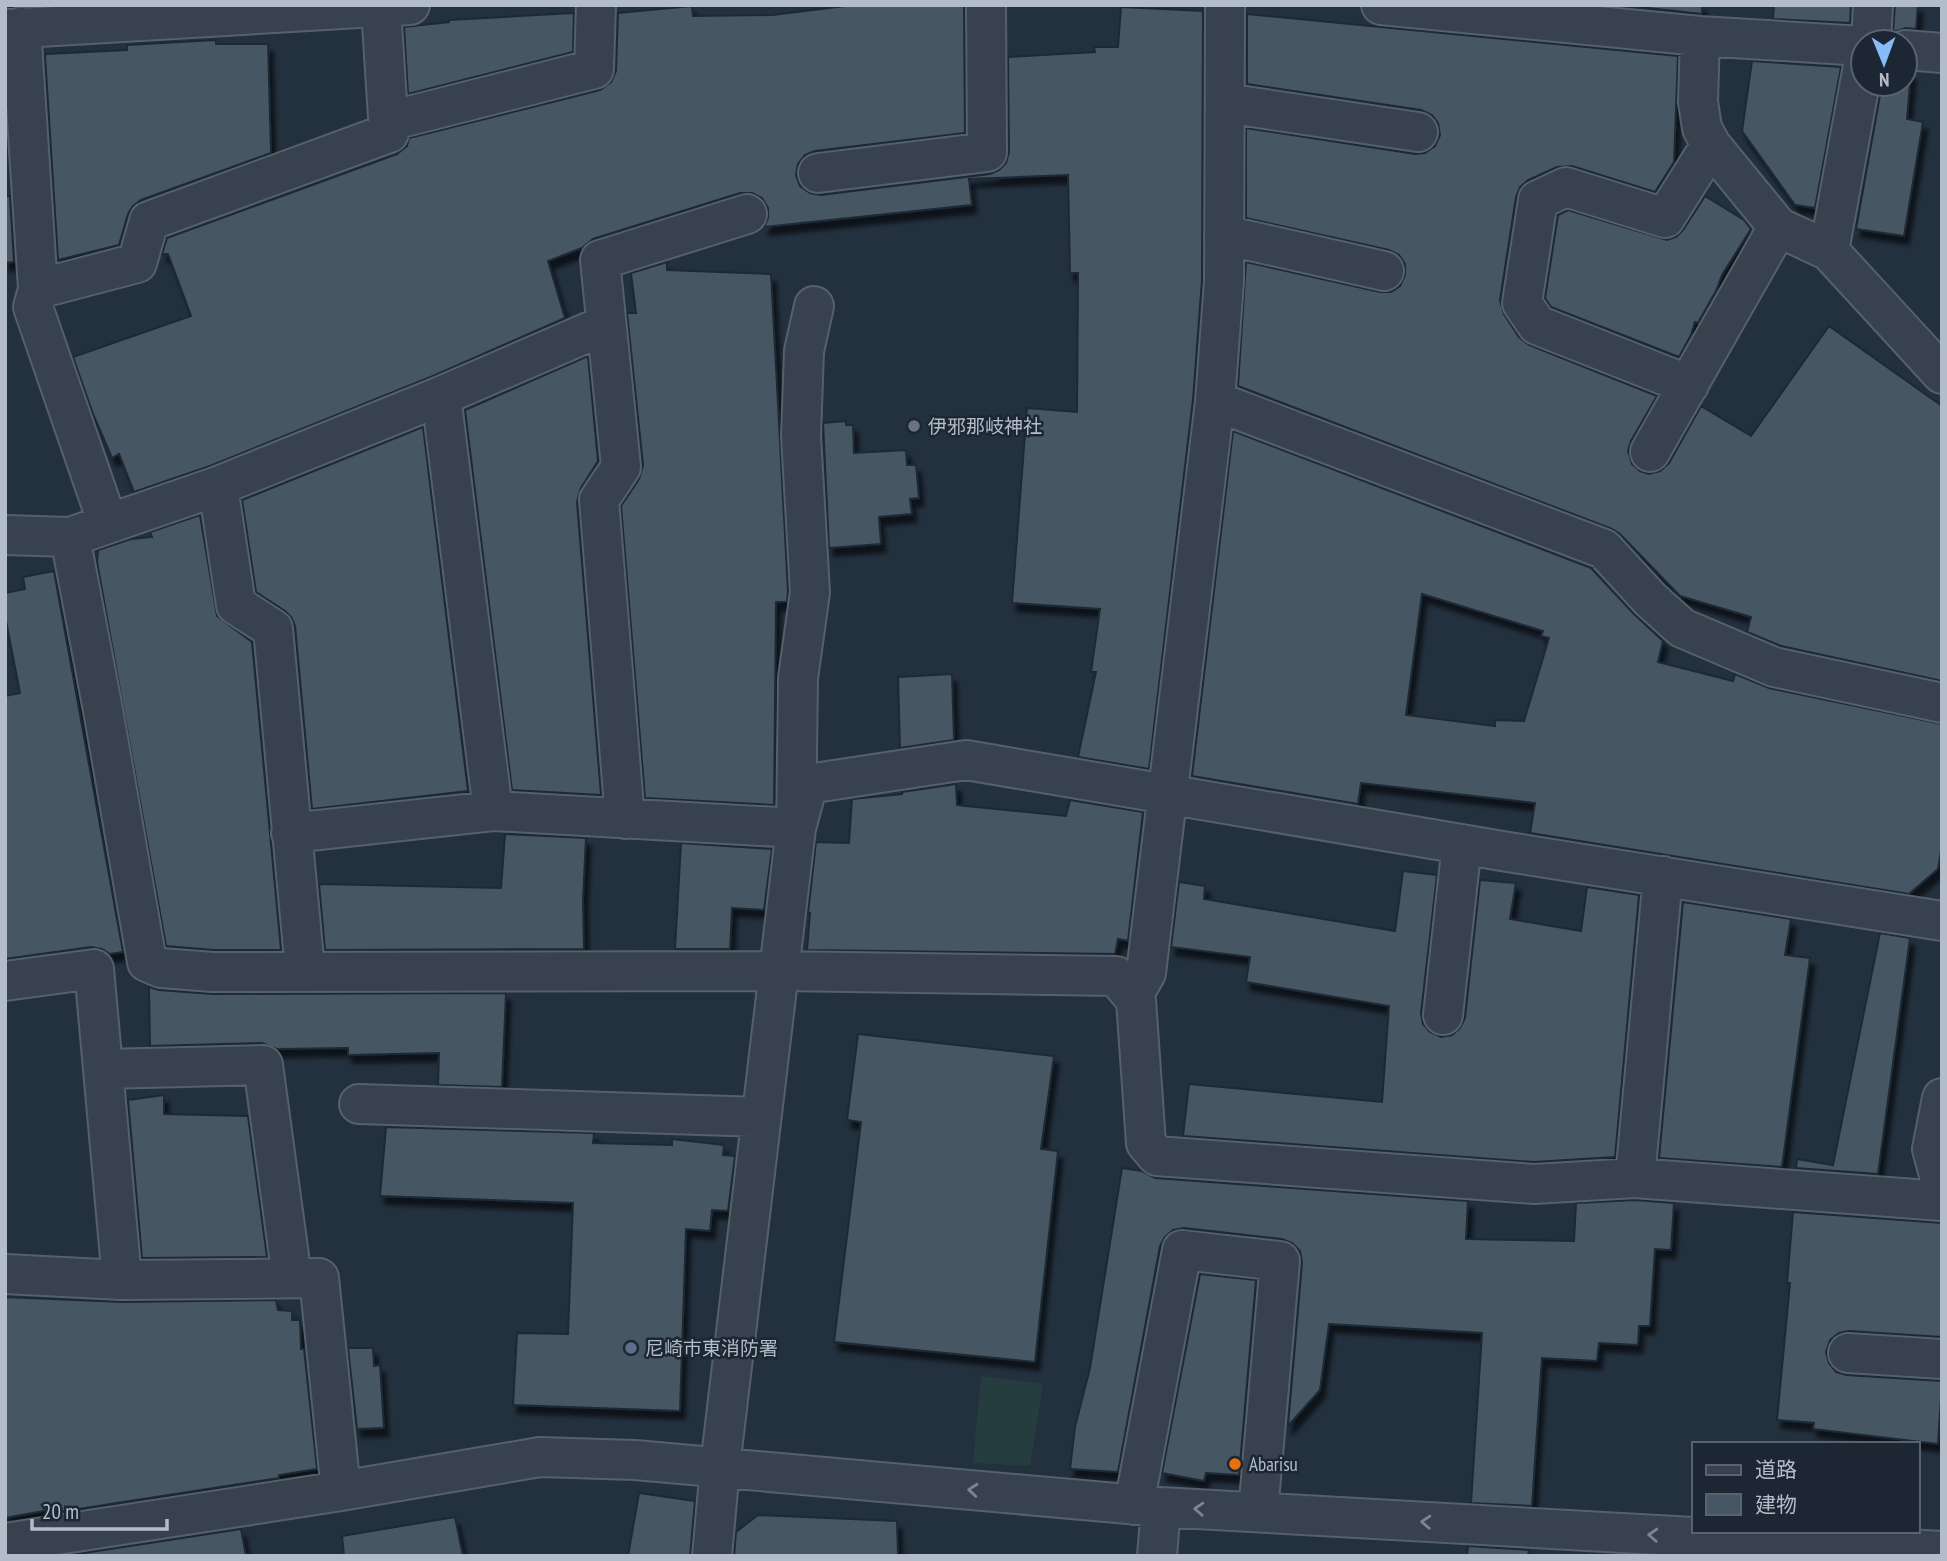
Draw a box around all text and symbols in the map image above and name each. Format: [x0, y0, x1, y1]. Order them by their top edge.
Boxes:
north arrow [1849, 28, 1919, 98]
text: N [1879, 68, 1890, 92]
place label: 伊邪那岐神社 [928, 414, 1042, 438]
marker: 伊邪那岐神社 [906, 418, 922, 434]
place label: 尼崎市東消防署 [645, 1336, 778, 1360]
marker: 尼崎市東消防署 [623, 1340, 639, 1356]
legend [1692, 1442, 1919, 1533]
place label: Abarisu [1249, 1452, 1298, 1476]
marker: Abarisu [1227, 1456, 1243, 1472]
text: 道路 [1755, 1456, 1797, 1483]
one-way arrow [967, 1483, 978, 1498]
scale bar [32, 1488, 166, 1532]
text: 建物 [1755, 1491, 1797, 1518]
text: 20 m [42, 1498, 79, 1525]
one-way arrow [1193, 1502, 1204, 1517]
one-way arrow [1421, 1514, 1432, 1529]
one-way arrow [1648, 1528, 1659, 1543]

